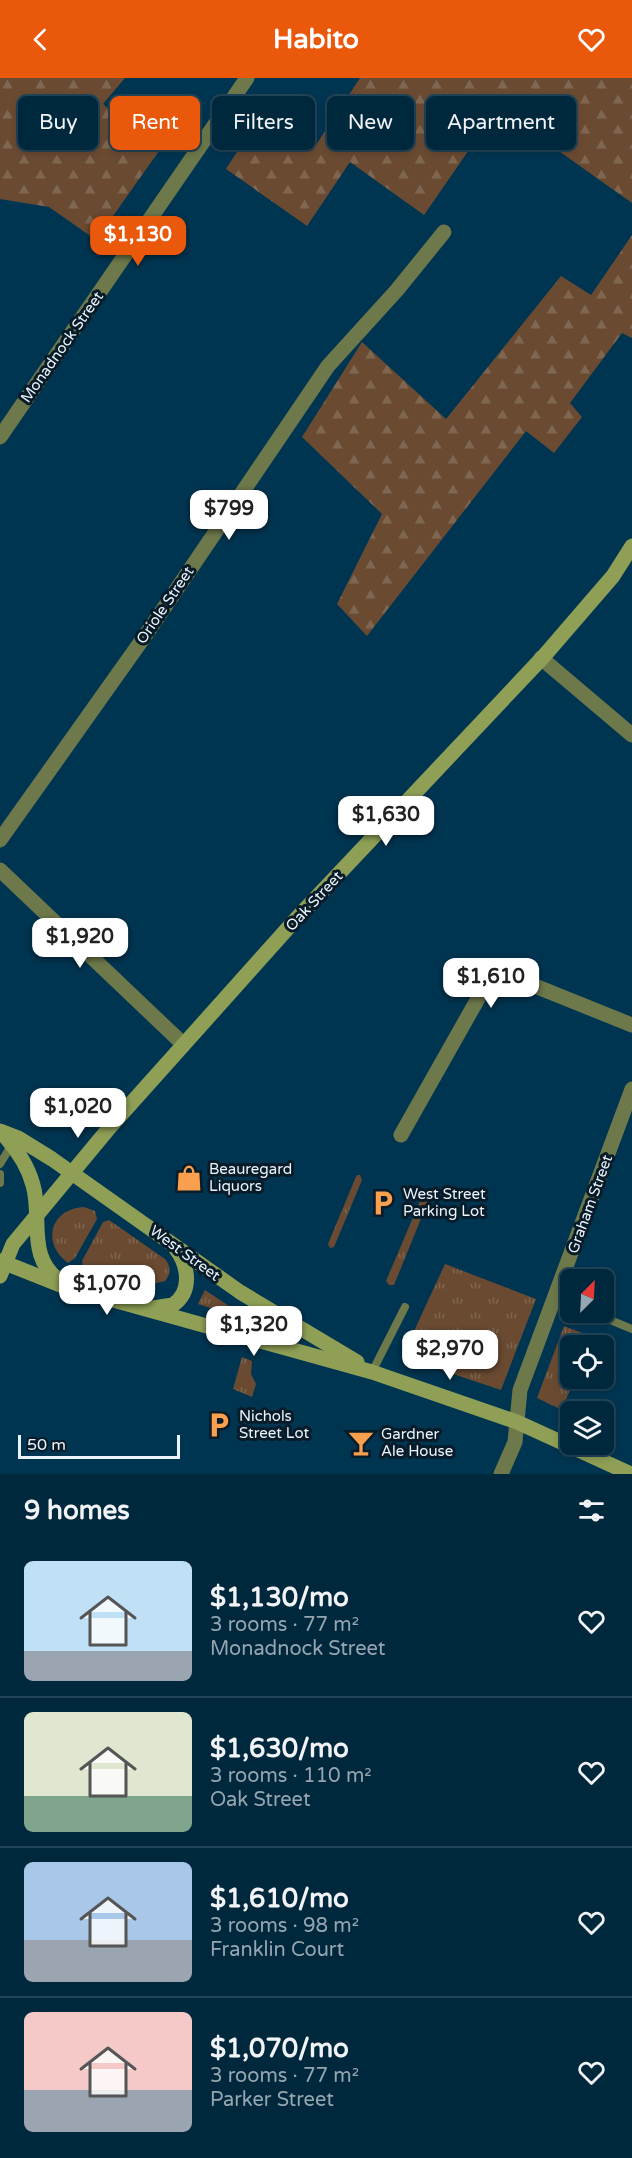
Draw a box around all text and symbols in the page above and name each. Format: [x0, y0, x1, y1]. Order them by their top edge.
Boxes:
icon: back [24, 23, 57, 56]
text: Habito [273, 23, 359, 56]
icon: heart [575, 23, 608, 56]
chip: Buy [18, 96, 98, 150]
chip: Rent [110, 96, 200, 150]
chip: Filters [212, 96, 315, 150]
chip: New [327, 96, 414, 150]
chip: Apartment [426, 96, 576, 150]
pin: $1,130 [89, 216, 187, 267]
text: $1,130 [104, 223, 172, 247]
street label: Monadnock Street [17, 288, 107, 406]
pin: $799 [193, 490, 265, 541]
text: $799 [204, 497, 254, 521]
street label: Oriole Street [132, 563, 198, 647]
pin: $1,630 [337, 796, 435, 847]
text: $1,630 [352, 803, 420, 827]
street label: Oak Street [282, 867, 346, 935]
pin: $1,920 [31, 918, 129, 969]
text: $1,920 [46, 925, 114, 949]
pin: $1,610 [442, 958, 540, 1009]
text: $1,610 [457, 965, 525, 989]
pin: $1,020 [29, 1088, 127, 1139]
text: $1,020 [44, 1095, 112, 1119]
street label: Graham Street [564, 1152, 616, 1256]
place label: Beauregard Liquors [209, 1160, 292, 1195]
shop icon: Beauregard Liquors [174, 1163, 204, 1193]
place label: West Street Parking Lot [403, 1185, 486, 1220]
parking icon: West Street Parking Lot [368, 1188, 398, 1218]
street label: West Street [146, 1221, 224, 1285]
pin: $1,070 [58, 1265, 156, 1316]
north arrow [560, 1269, 614, 1323]
map controls [560, 1269, 614, 1455]
text: $1,070 [73, 1272, 141, 1296]
pin: $1,320 [205, 1306, 303, 1357]
text: $1,320 [220, 1313, 288, 1337]
pin: $2,970 [401, 1330, 499, 1381]
button: locate [560, 1335, 614, 1389]
text: $2,970 [416, 1337, 484, 1361]
button: layers [560, 1401, 614, 1455]
place label: Nichols Street Lot [239, 1407, 309, 1442]
parking icon: Nichols Street Lot [204, 1410, 234, 1440]
place label: Gardner Ale House [381, 1425, 453, 1460]
bar icon: Gardner Ale House [346, 1428, 376, 1458]
scale bar [18, 1432, 180, 1460]
text: 50 m [27, 1435, 66, 1455]
icon: filters [575, 1494, 608, 1527]
text: 9 homes [24, 1495, 130, 1526]
text: $1,130/mo [210, 1582, 349, 1613]
icon: home [72, 1585, 144, 1657]
icon: heart [575, 1605, 608, 1638]
text: 3 rooms · 77 m² [210, 1613, 359, 1637]
text: Monadnock Street [210, 1637, 386, 1661]
text: $1,630/mo [210, 1733, 349, 1764]
icon: home [72, 1736, 144, 1808]
icon: heart [575, 1756, 608, 1789]
text: 3 rooms · 110 m² [210, 1764, 372, 1788]
text: Oak Street [210, 1788, 311, 1812]
text: $1,610/mo [210, 1883, 349, 1914]
icon: home [72, 1886, 144, 1958]
icon: heart [575, 1906, 608, 1939]
text: 3 rooms · 98 m² [210, 1914, 359, 1938]
text: Franklin Court [210, 1938, 344, 1962]
text: $1,070/mo [210, 2033, 349, 2064]
icon: home [72, 2036, 144, 2108]
icon: heart [575, 2056, 608, 2089]
text: 3 rooms · 77 m² [210, 2064, 359, 2088]
text: Parker Street [210, 2088, 334, 2112]

